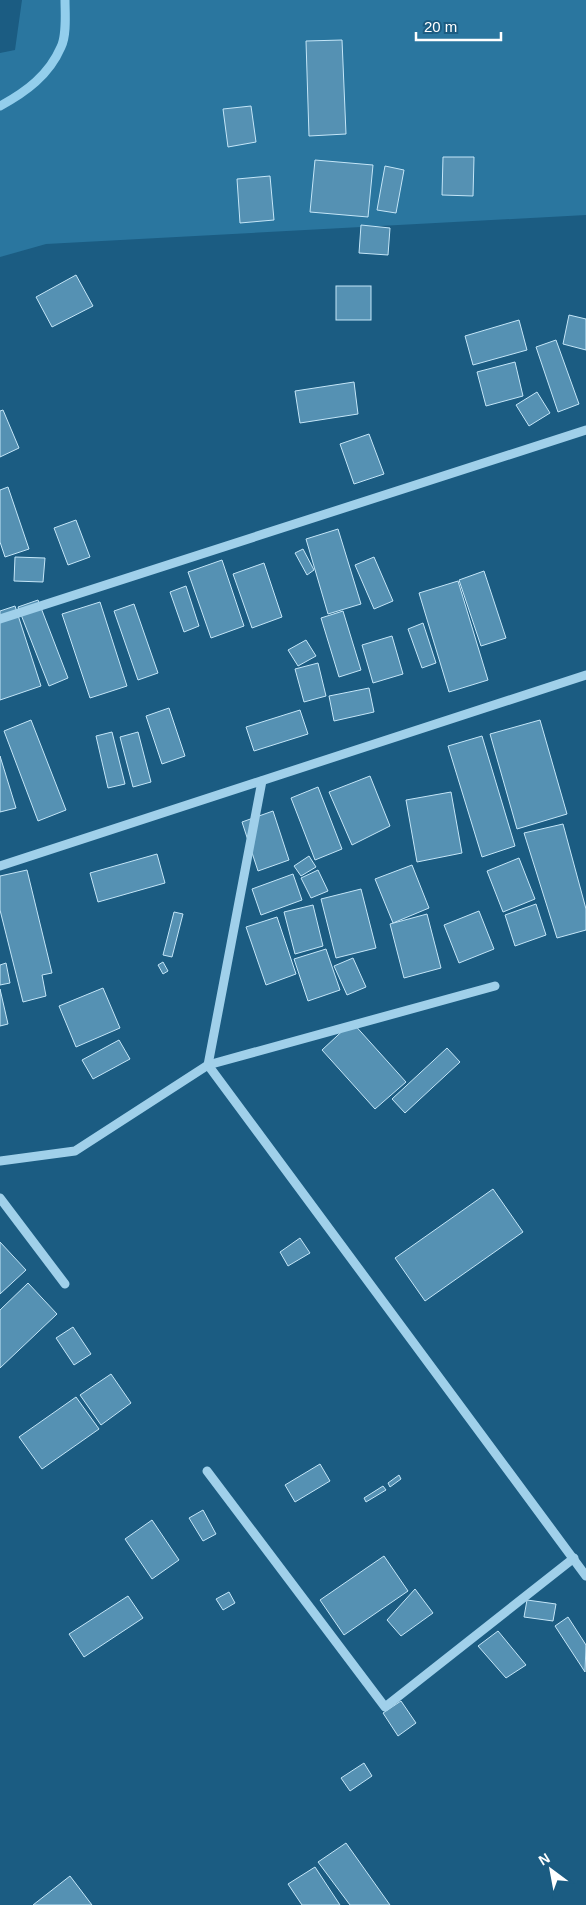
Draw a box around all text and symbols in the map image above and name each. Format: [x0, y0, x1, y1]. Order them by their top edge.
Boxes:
scale bar [416, 10, 501, 42]
text: 20 m [424, 18, 457, 35]
north arrow [526, 1845, 576, 1895]
text: N [536, 1850, 553, 1868]

